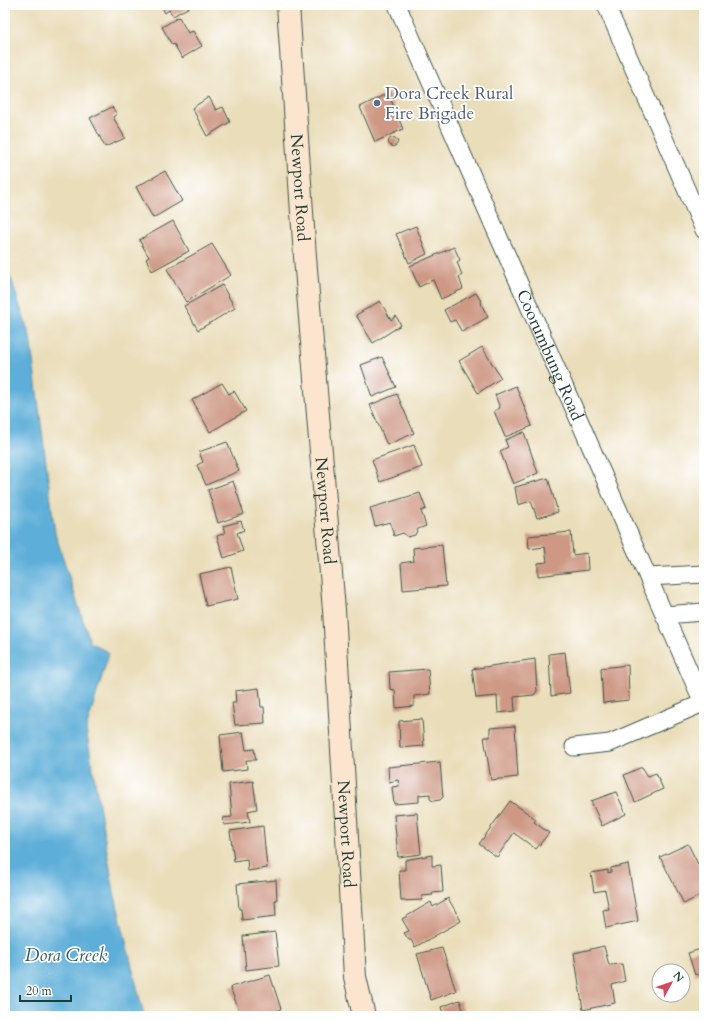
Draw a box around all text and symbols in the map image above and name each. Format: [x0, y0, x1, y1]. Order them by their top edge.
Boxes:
place label: Dora Creek Rural Fire Brigade [385, 82, 514, 125]
marker: Dora Creek Rural Fire Brigade [372, 98, 382, 108]
street label: Newport Road [285, 133, 315, 242]
street label: Coorumbung Road [511, 286, 589, 424]
street label: Newport Road [309, 456, 341, 565]
street label: Newport Road [332, 779, 361, 888]
water label: Dora Creek [25, 943, 107, 968]
north arrow [651, 963, 691, 1003]
text: N [669, 968, 687, 986]
scale bar [20, 977, 71, 1003]
text: 20 m [26, 983, 53, 999]

